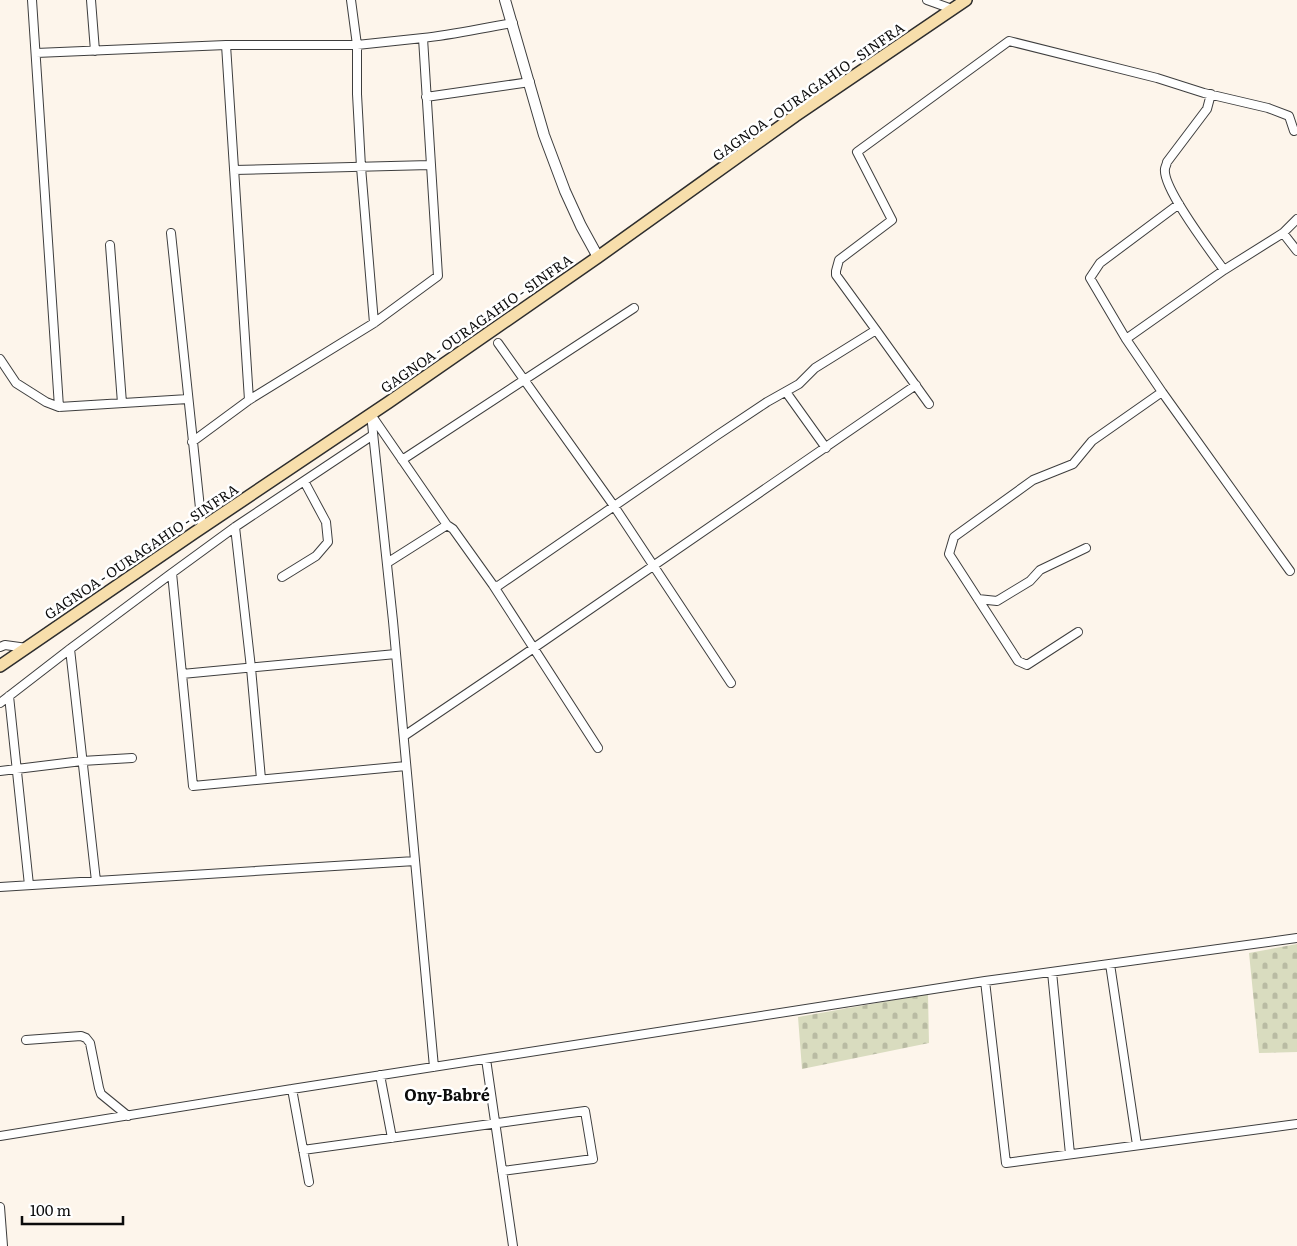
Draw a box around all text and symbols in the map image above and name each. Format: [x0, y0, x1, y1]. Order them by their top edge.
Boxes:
street label: GAGNOA - OURAGAHIO - SINFRA [708, 16, 908, 165]
street label: GAGNOA - OURAGAHIO - SINFRA [376, 248, 576, 397]
street label: GAGNOA - OURAGAHIO - SINFRA [40, 478, 242, 624]
district label: Ony-Babré [404, 1082, 490, 1106]
scale bar [22, 1194, 124, 1226]
text: 100 m [30, 1198, 71, 1221]

